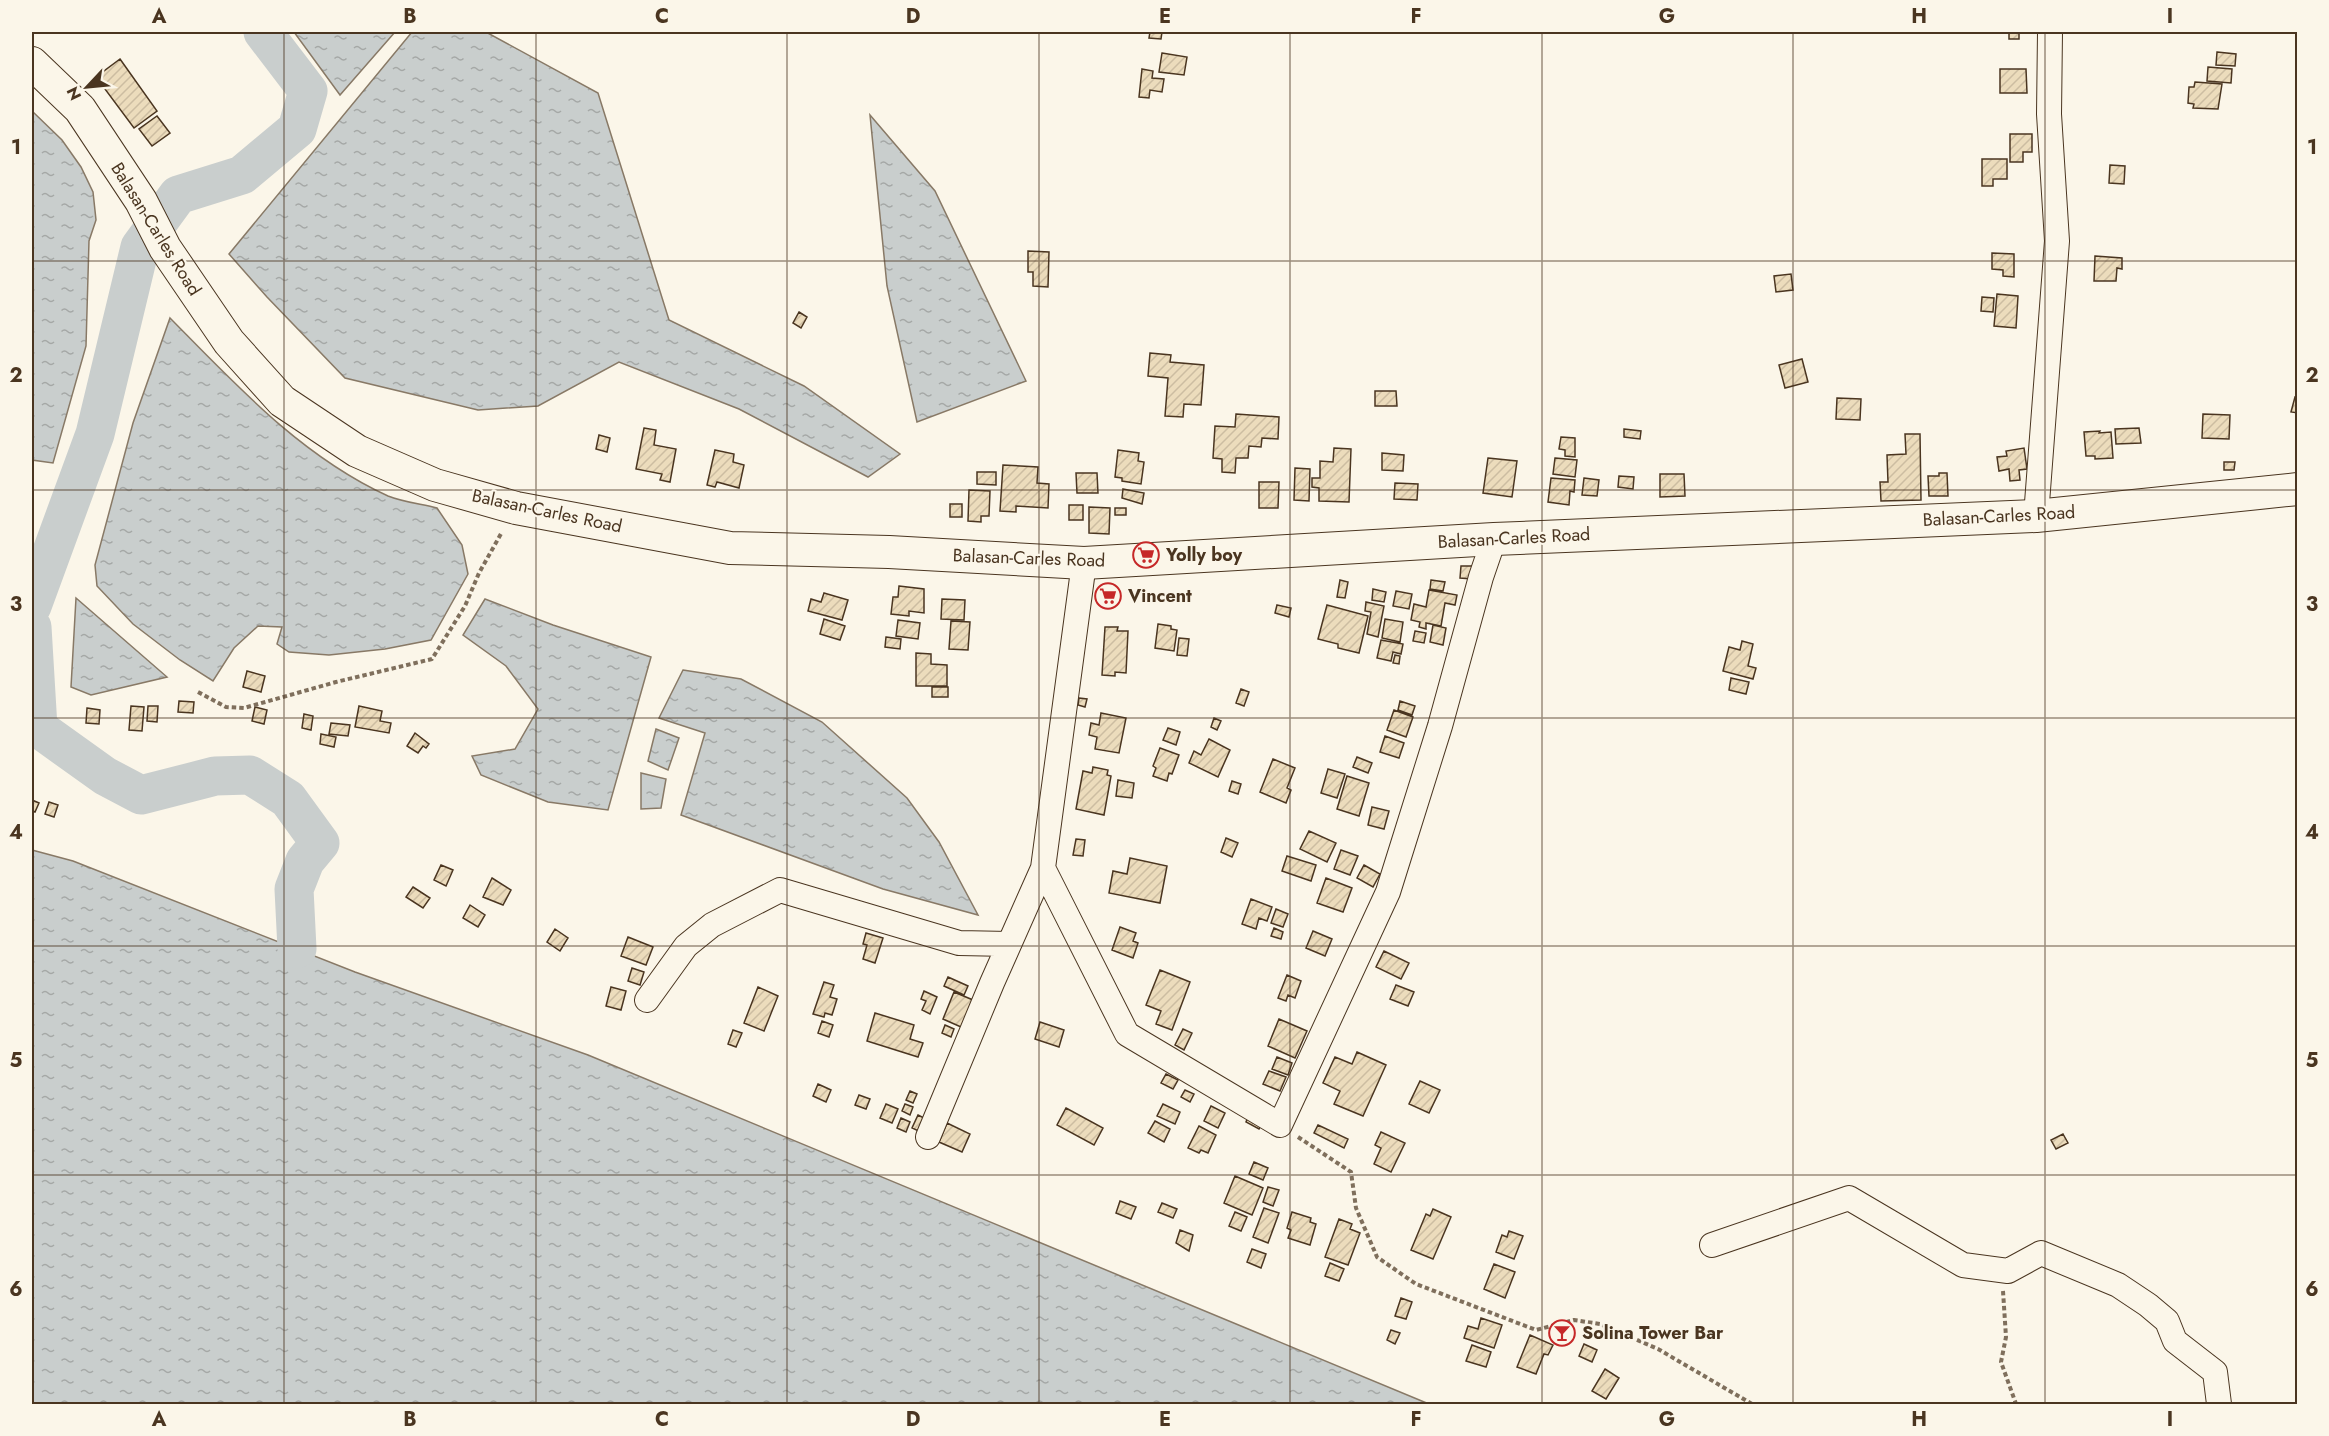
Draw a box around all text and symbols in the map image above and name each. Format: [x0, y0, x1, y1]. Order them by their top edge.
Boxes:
text: A [151, 2, 167, 31]
text: B [403, 2, 417, 31]
text: C [655, 2, 669, 31]
text: D [906, 2, 920, 31]
text: E [1159, 2, 1171, 31]
text: F [1410, 2, 1422, 31]
text: G [1659, 2, 1675, 31]
text: H [1911, 2, 1927, 31]
text: I [2167, 2, 2173, 31]
north arrow [57, 57, 117, 117]
text: N [61, 83, 87, 104]
text: 1 [11, 133, 21, 162]
text: 1 [2307, 133, 2317, 162]
street label: Balasan-Carles Road [105, 157, 207, 301]
text: 2 [9, 361, 23, 390]
text: 2 [2305, 361, 2319, 390]
street label: Balasan-Carles Road [470, 482, 624, 540]
street label: Balasan-Carles Road [1922, 499, 2076, 533]
street label: Balasan-Carles Road [1437, 521, 1591, 555]
supermarket icon: Yolly boy [1131, 540, 1161, 570]
street label: Balasan-Carles Road [952, 542, 1106, 574]
place label: Yolly boy [1165, 542, 1243, 568]
supermarket icon: Vincent [1093, 581, 1123, 611]
place label: Vincent [1127, 583, 1192, 609]
text: 3 [10, 590, 22, 619]
text: 3 [2306, 590, 2318, 619]
text: 4 [9, 818, 23, 847]
text: 4 [2305, 818, 2319, 847]
text: 5 [10, 1046, 23, 1075]
text: 5 [2306, 1046, 2319, 1075]
text: 6 [9, 1275, 23, 1304]
text: 6 [2305, 1275, 2319, 1304]
bar icon: Solina Tower Bar [1547, 1318, 1577, 1348]
place label: Solina Tower Bar [1582, 1320, 1724, 1346]
text: A [151, 1405, 167, 1434]
text: B [403, 1405, 417, 1434]
text: C [655, 1405, 669, 1434]
text: D [906, 1405, 920, 1434]
text: E [1159, 1405, 1171, 1434]
text: F [1410, 1405, 1422, 1434]
text: G [1659, 1405, 1675, 1434]
text: H [1911, 1405, 1927, 1434]
text: I [2167, 1405, 2173, 1434]

